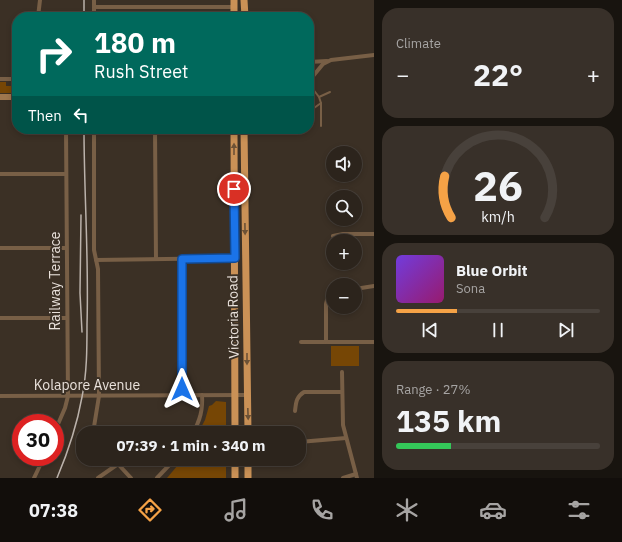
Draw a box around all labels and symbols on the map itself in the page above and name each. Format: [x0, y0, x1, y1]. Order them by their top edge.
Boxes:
one-way arrow [231, 142, 237, 155]
pin [217, 172, 251, 206]
one-way arrow [242, 223, 248, 236]
street label: Railway Terrace [46, 231, 64, 330]
street label: Victoria Road [223, 275, 243, 359]
one-way arrow [244, 353, 250, 366]
position arrow [161, 368, 203, 410]
street label: Kolapore Avenue [34, 376, 141, 394]
one-way arrow [244, 408, 251, 420]
speed limit sign: 30 [12, 414, 64, 466]

